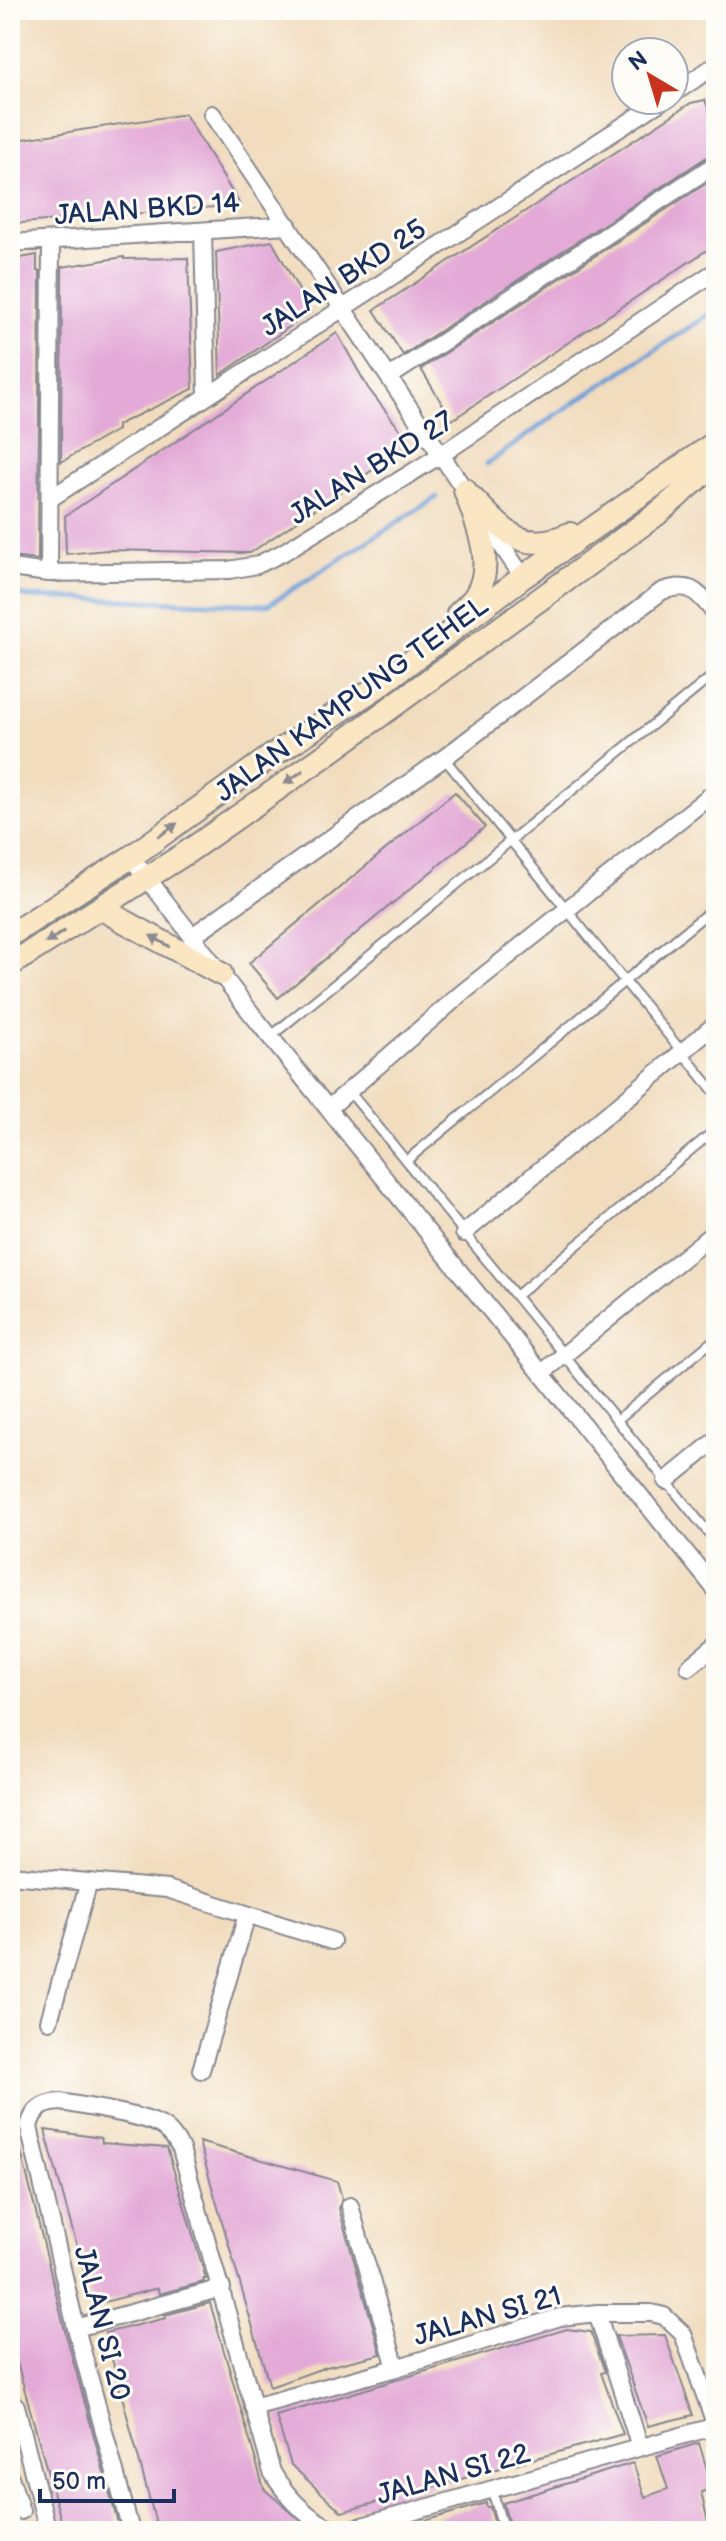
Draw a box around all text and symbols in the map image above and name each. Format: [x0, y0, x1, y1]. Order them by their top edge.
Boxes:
north arrow [610, 36, 690, 116]
text: N [624, 46, 653, 77]
street label: JALAN BKD 14 [53, 187, 241, 232]
street label: JALAN BKD 25 [255, 213, 433, 344]
street label: JALAN BKD 27 [283, 404, 460, 532]
street label: JALAN KAMPUNG TEHEL [209, 589, 495, 809]
one-way arrow [284, 769, 305, 784]
one-way arrow [158, 823, 179, 838]
one-way arrow [44, 929, 65, 944]
one-way arrow [149, 934, 172, 948]
street label: JALAN SI 20 [66, 2243, 137, 2404]
street label: JALAN SI 21 [410, 2280, 565, 2353]
street label: JALAN SI 22 [373, 2437, 534, 2512]
scale bar [40, 2453, 174, 2503]
text: 50 m [52, 2467, 106, 2496]

